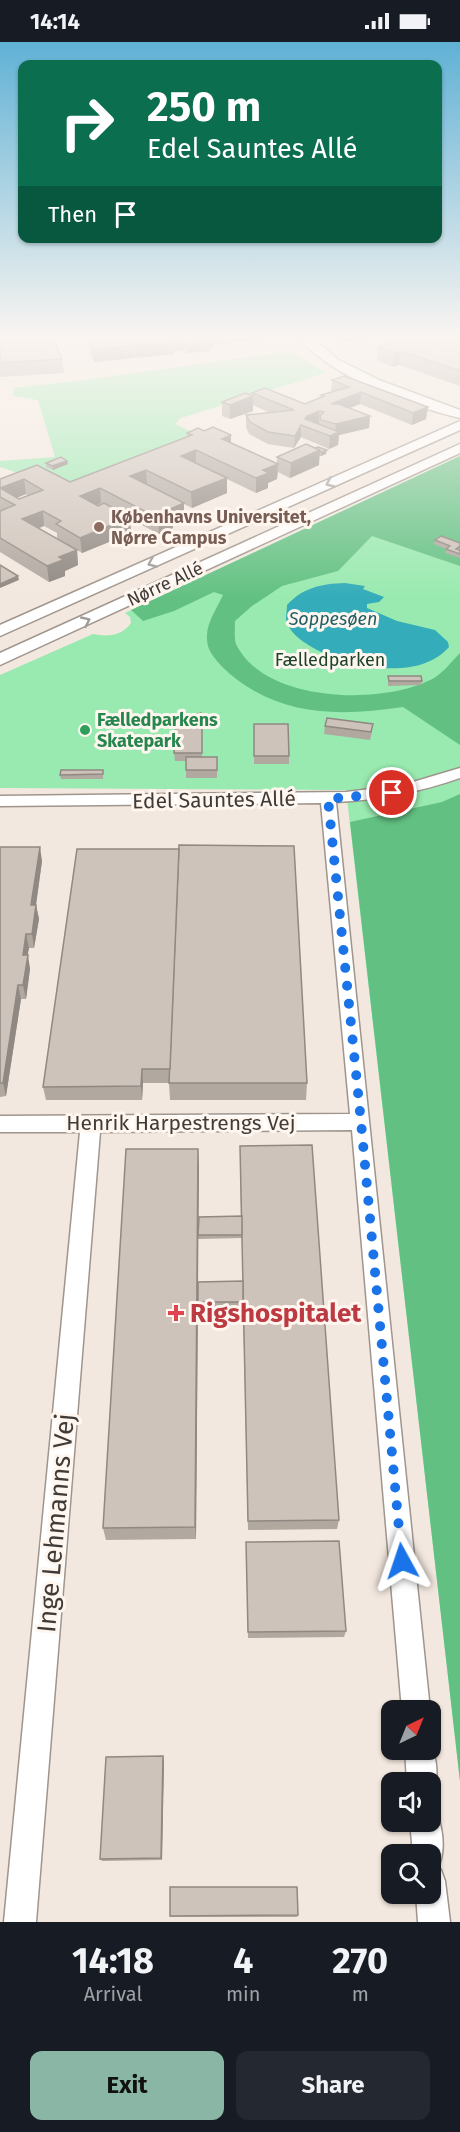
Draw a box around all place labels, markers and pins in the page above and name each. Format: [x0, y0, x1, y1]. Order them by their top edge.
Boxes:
place label: Københavns Universitet, Nørre Campus [111, 506, 311, 549]
marker: Københavns Universitet, Nørre Campus [92, 520, 106, 534]
place label: Fælledparkens Skatepark [97, 709, 218, 752]
marker: Fælledparkens Skatepark [78, 723, 92, 737]
pin [366, 767, 417, 818]
place label: Rigshospitalet [190, 1298, 362, 1329]
marker: Rigshospitalet [167, 1304, 185, 1322]

